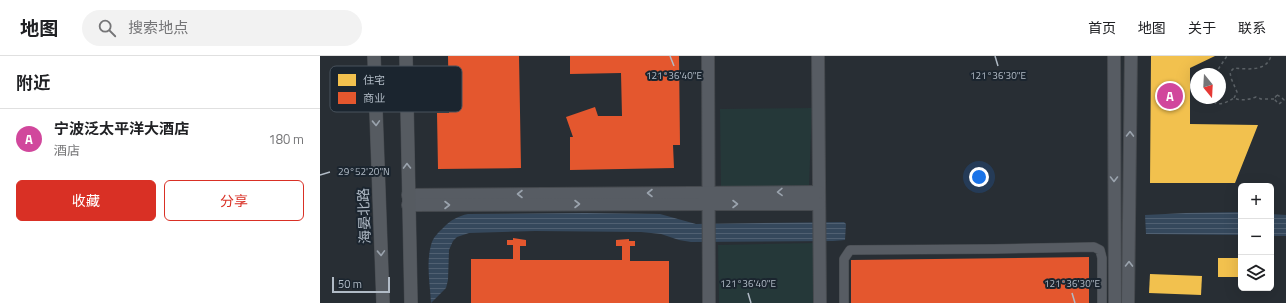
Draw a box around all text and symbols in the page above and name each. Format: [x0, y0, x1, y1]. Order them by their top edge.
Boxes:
search box [82, 10, 362, 46]
text: 地图 [20, 13, 58, 42]
text: 搜索地点 [128, 16, 188, 39]
icon: search [96, 17, 118, 39]
text: 首页 [1088, 17, 1116, 38]
text: 地图 [1138, 17, 1166, 38]
text: 关于 [1188, 17, 1216, 38]
text: 联系 [1238, 17, 1266, 38]
legend [330, 66, 462, 112]
text: 121°36'40"E [646, 68, 703, 83]
text: 121°36'30"E [970, 68, 1027, 83]
north arrow [1190, 68, 1226, 104]
text: 附近 [16, 70, 50, 96]
text: 住宅 [363, 72, 385, 88]
pin: A [1157, 81, 1183, 111]
text: 商业 [363, 90, 385, 106]
text: 宁波泛太平洋大酒店 [54, 117, 189, 140]
one-way arrow [372, 120, 381, 126]
text: A [25, 129, 33, 149]
text: 180 m [268, 129, 304, 149]
one-way arrow [1126, 131, 1134, 137]
text: 酒店 [54, 140, 80, 160]
one-way arrow [403, 163, 411, 169]
text: 29°52'20"N [338, 164, 390, 179]
your location [969, 167, 989, 187]
one-way arrow [1110, 176, 1118, 182]
button: 收藏 [16, 180, 156, 221]
button: 分享 [164, 180, 304, 221]
map controls [1238, 183, 1274, 291]
button: + [1238, 183, 1274, 219]
street label: 海晏北路 [352, 188, 375, 244]
one-way arrow [777, 188, 783, 196]
one-way arrow [647, 189, 653, 197]
one-way arrow [517, 190, 523, 198]
one-way arrow [574, 200, 580, 208]
one-way arrow [732, 200, 738, 208]
one-way arrow [444, 201, 450, 209]
button: − [1238, 219, 1274, 255]
one-way arrow [377, 250, 386, 256]
button: layers [1238, 255, 1274, 291]
one-way arrow [1125, 261, 1133, 267]
scale bar [332, 275, 390, 294]
text: 50 m [338, 276, 362, 292]
text: 121°36'40"E [720, 276, 777, 291]
text: 121°36'30"E [1044, 276, 1101, 291]

